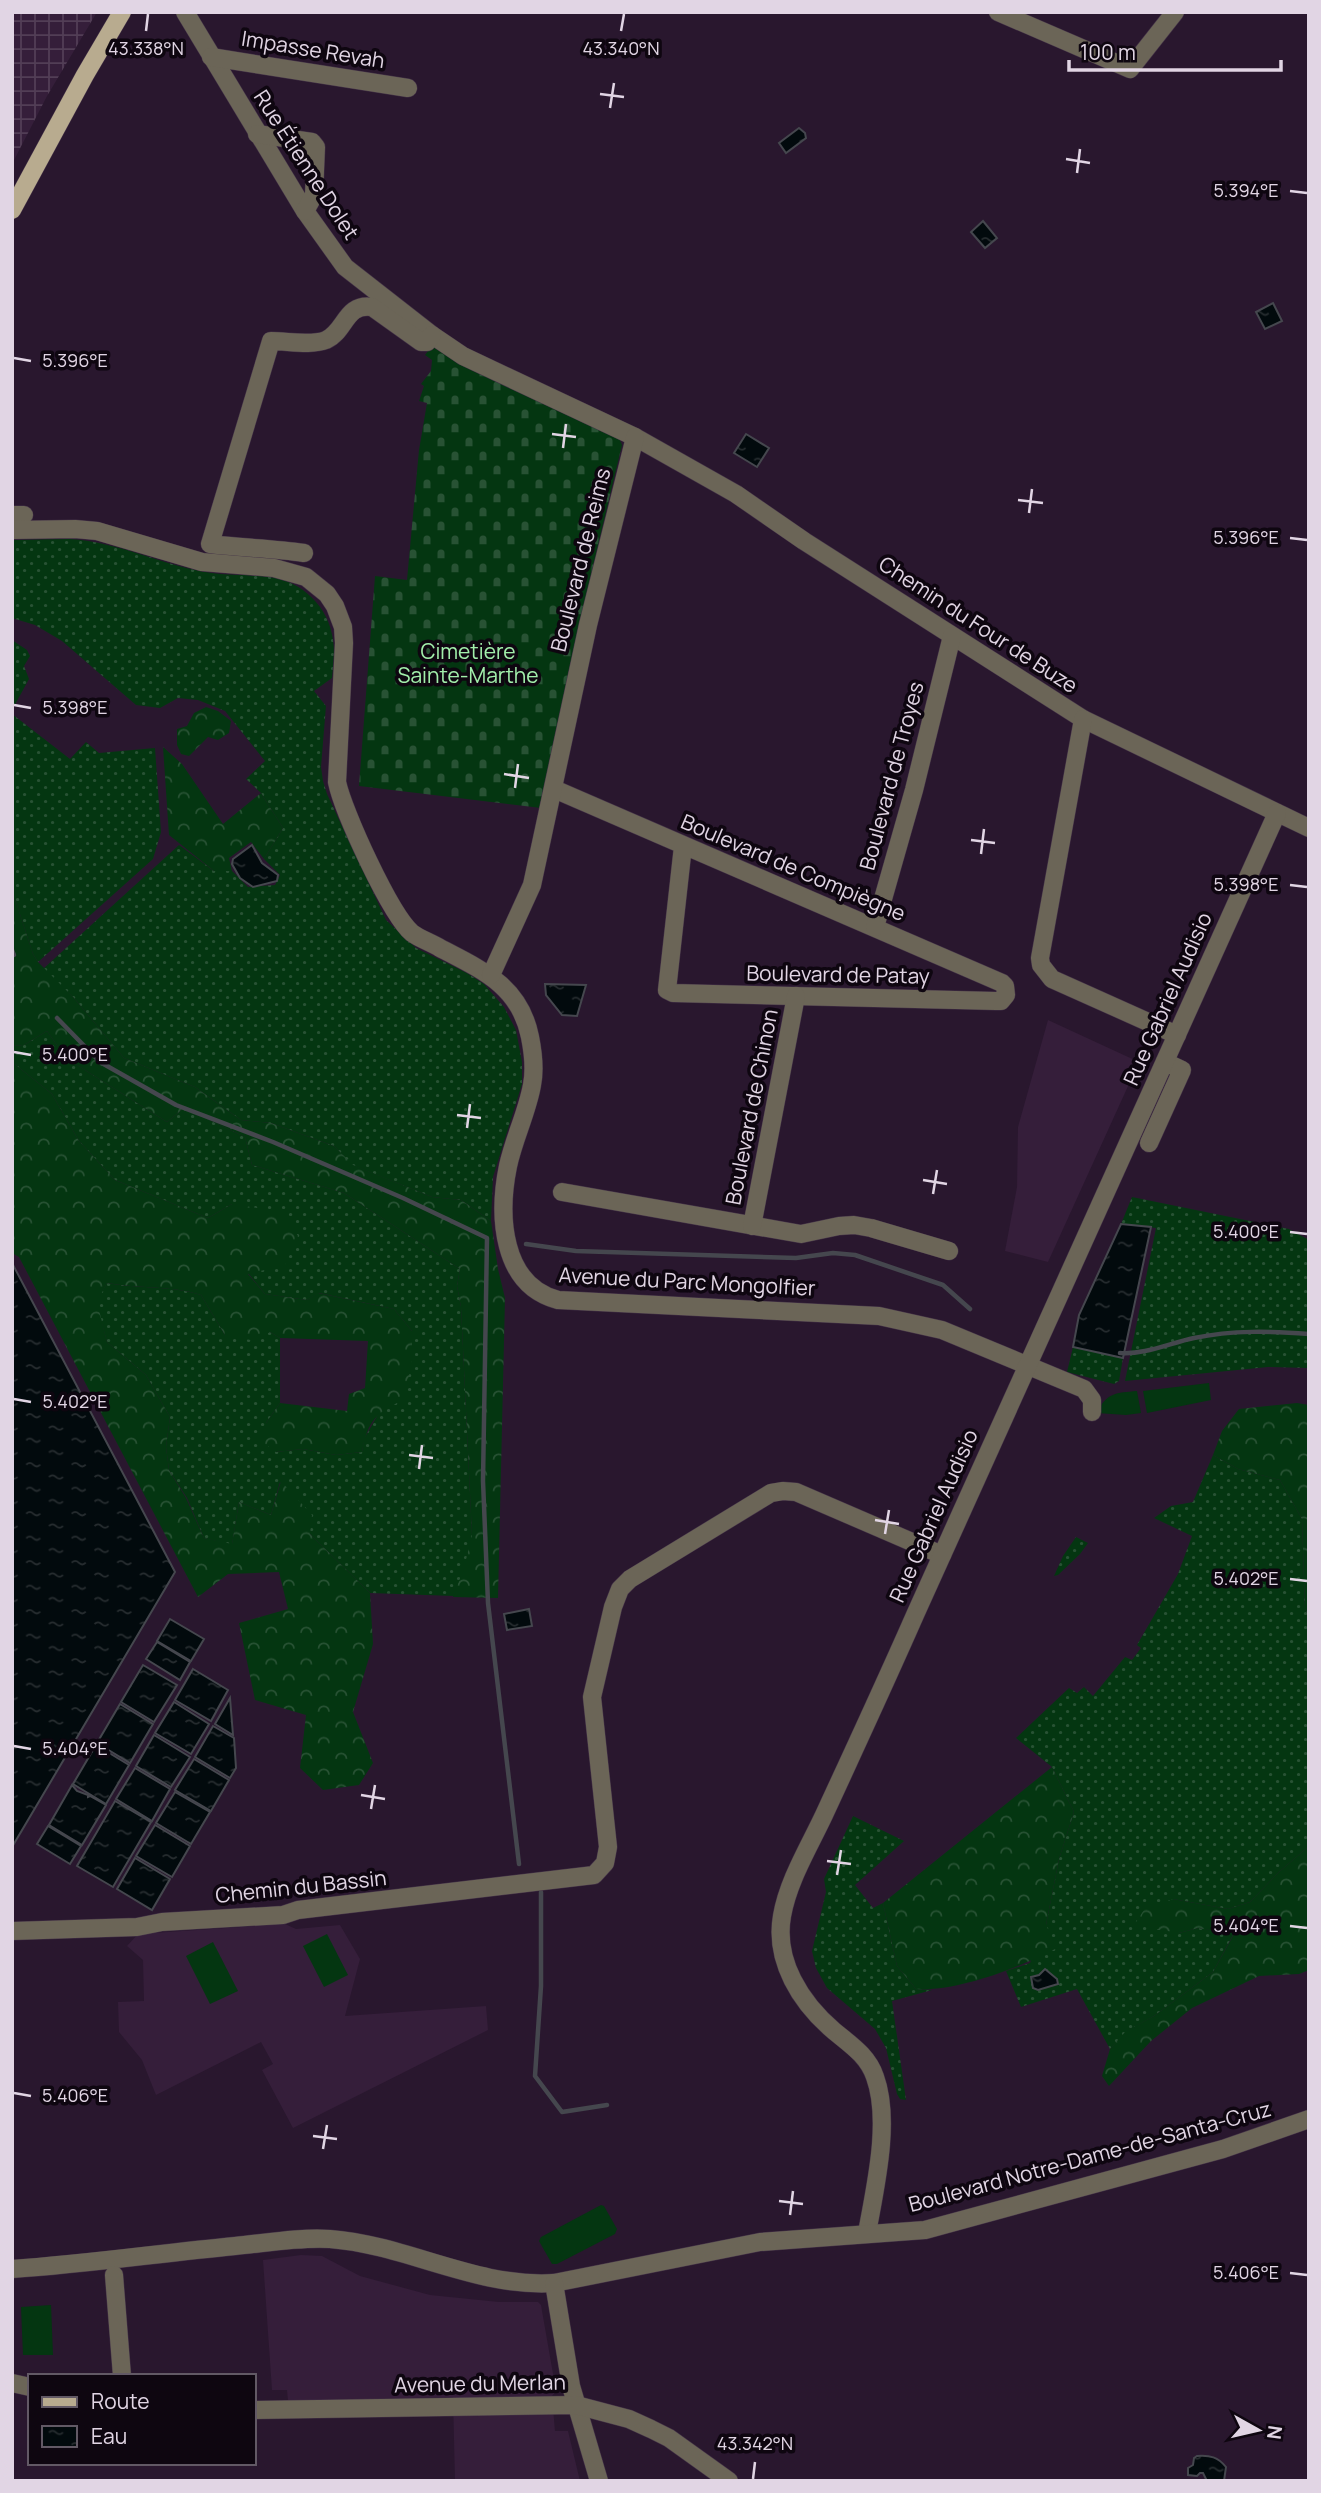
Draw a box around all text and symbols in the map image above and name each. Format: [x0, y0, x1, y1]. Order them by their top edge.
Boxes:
street label: Impasse Revah [240, 24, 387, 74]
scale bar [1069, 28, 1281, 72]
text: 43.338°N [108, 36, 184, 60]
text: 43.340°N [582, 36, 660, 60]
text: 100 m [1080, 38, 1136, 66]
street label: Rue Étienne Dolet [248, 84, 366, 245]
text: 5.394°E [1213, 178, 1279, 202]
text: 5.396°E [42, 348, 108, 372]
street label: Boulevard de Reims [544, 465, 616, 655]
text: 5.396°E [1213, 525, 1279, 549]
street label: Chemin du Four de Buze [874, 549, 1083, 699]
park label: Cimetière Sainte-Marthe [397, 637, 539, 689]
street label: Boulevard de Troyes [852, 678, 930, 873]
text: 5.398°E [43, 695, 107, 719]
street label: Boulevard de Compiègne [677, 807, 910, 927]
text: 5.398°E [1214, 872, 1278, 896]
street label: Rue Gabriel Audisio [1116, 908, 1218, 1089]
street label: Boulevard de Patay [746, 958, 930, 990]
street label: Boulevard de Chinon [718, 1007, 784, 1207]
text: 5.400°E [42, 1042, 108, 1066]
text: 5.400°E [1213, 1219, 1279, 1243]
street label: Avenue du Parc Mongolfier [558, 1260, 817, 1302]
text: 5.402°E [42, 1389, 108, 1413]
street label: Rue Gabriel Audisio [882, 1425, 984, 1606]
text: 5.402°E [1213, 1566, 1279, 1590]
text: 5.404°E [42, 1736, 108, 1760]
street label: Chemin du Bassin [214, 1863, 388, 1909]
text: 5.404°E [1213, 1913, 1279, 1937]
text: 5.406°E [42, 2083, 108, 2107]
street label: Boulevard Notre-Dame-de-Santa-Cruz [905, 2094, 1274, 2218]
text: 5.406°E [1213, 2260, 1279, 2284]
street label: Avenue du Merlan [394, 2368, 566, 2398]
legend [28, 2374, 256, 2465]
text: Route [91, 2387, 149, 2415]
north arrow [1223, 2395, 1293, 2465]
text: Eau [91, 2422, 127, 2450]
text: N [1261, 2424, 1289, 2441]
text: 43.342°N [717, 2431, 793, 2455]

